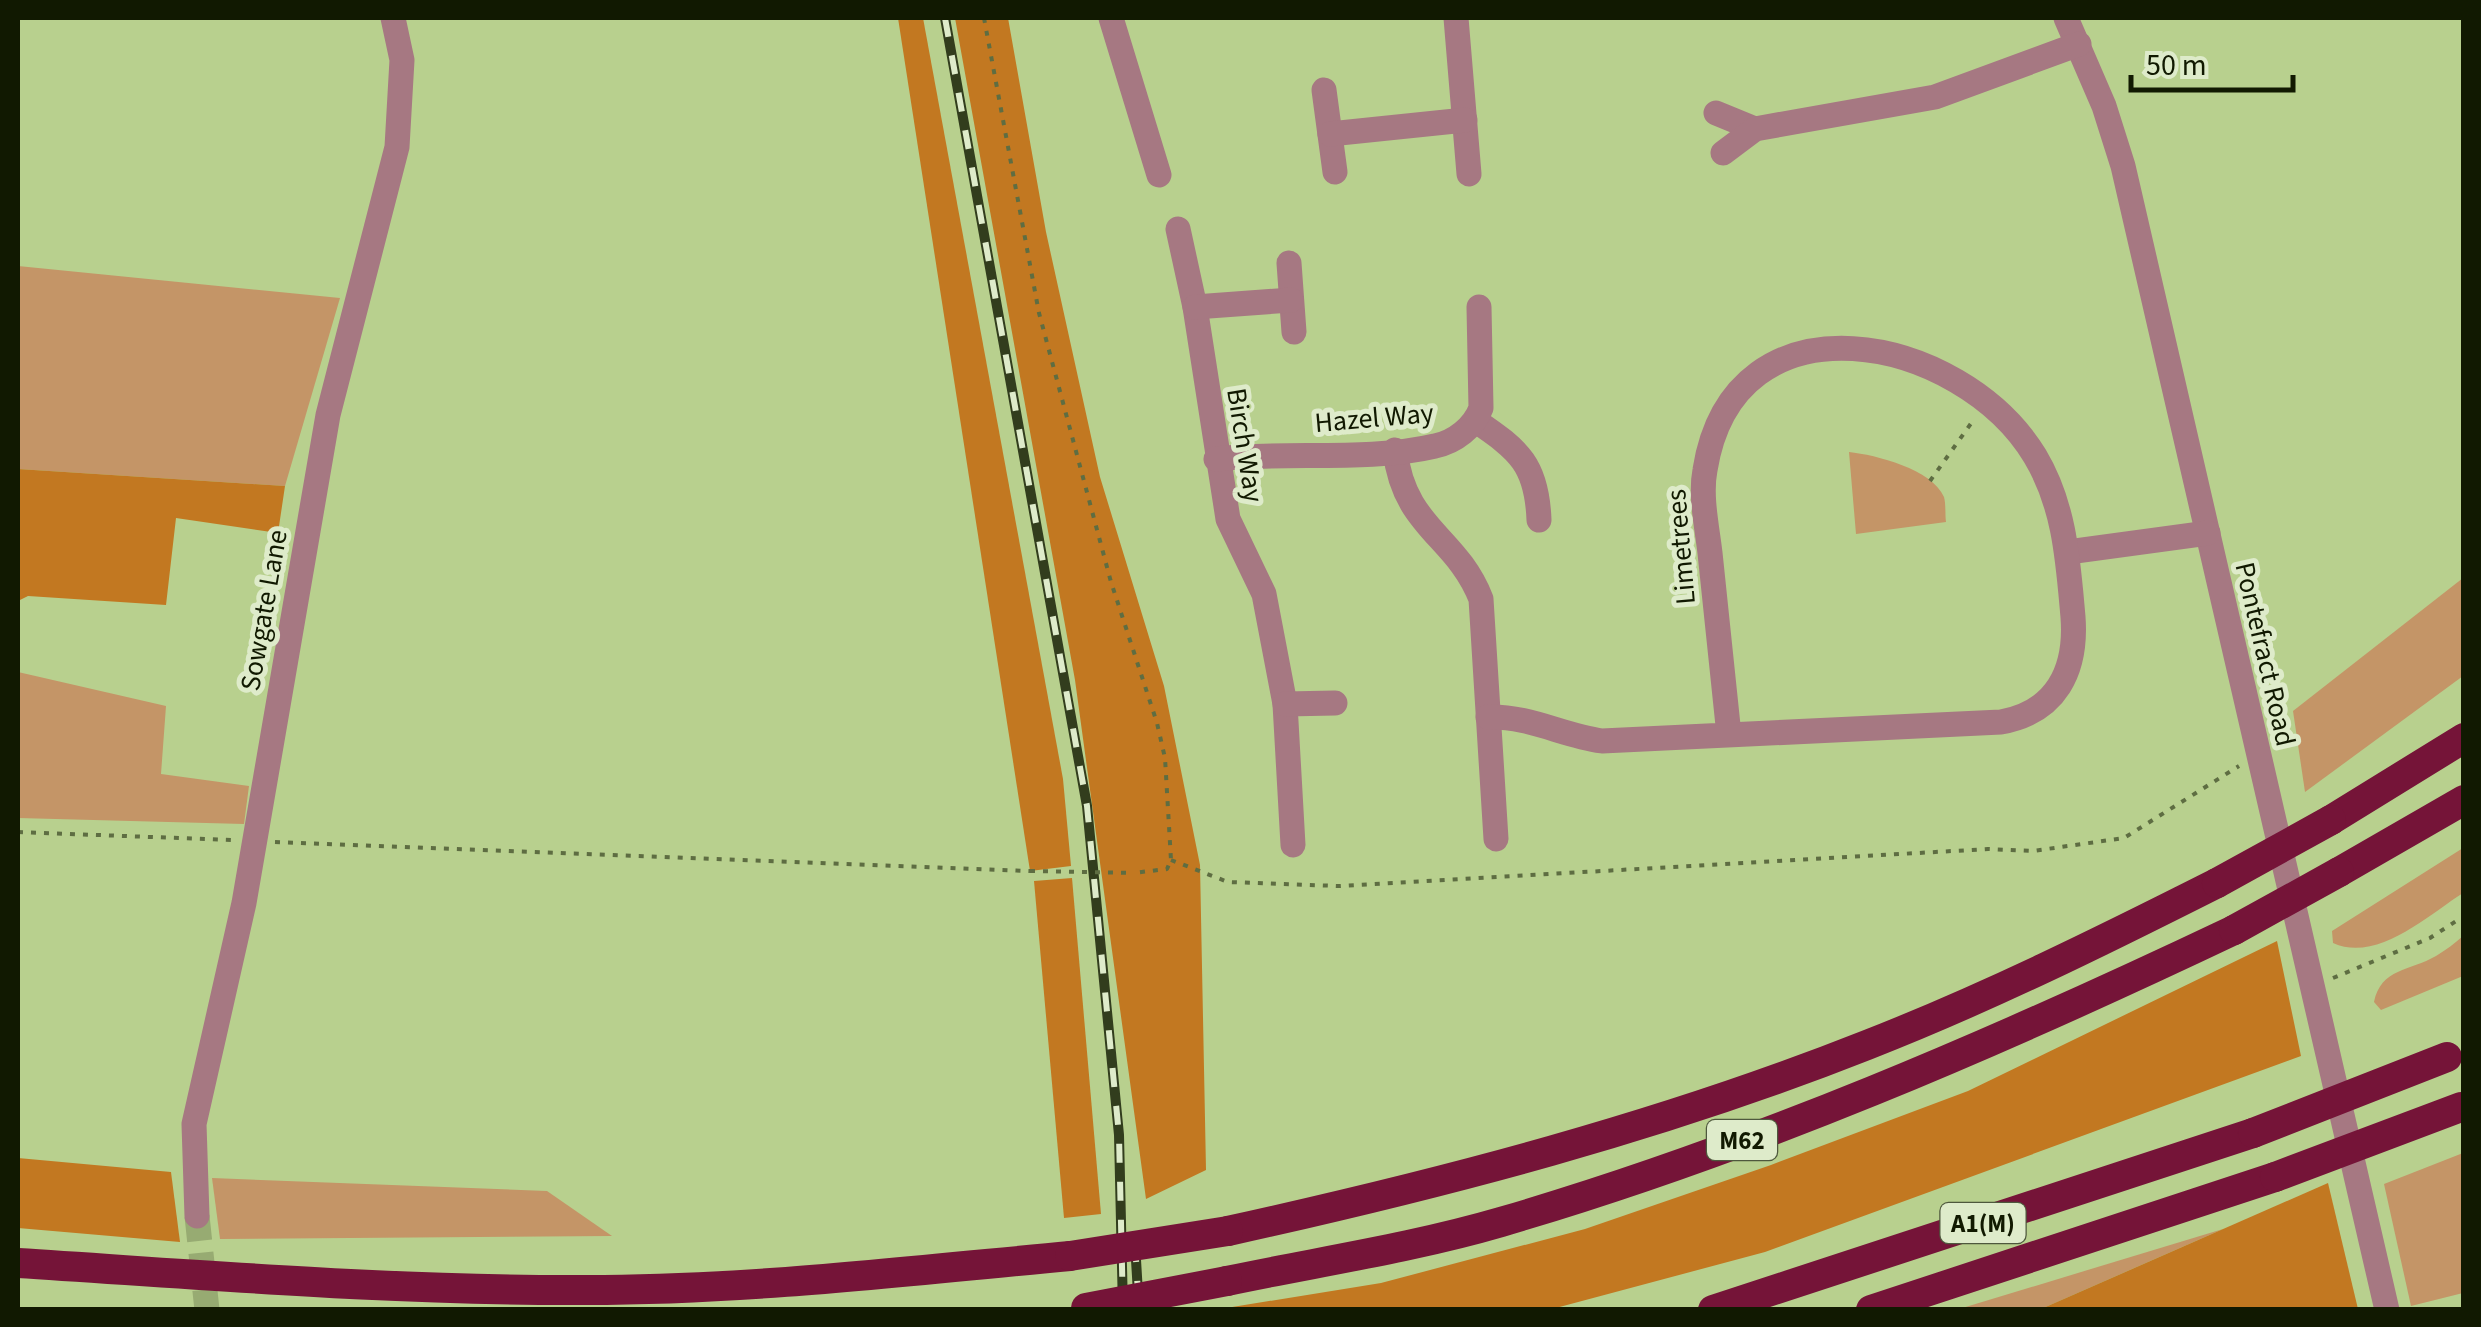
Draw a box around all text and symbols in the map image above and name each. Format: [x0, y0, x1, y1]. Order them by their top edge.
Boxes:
scale bar [2131, 30, 2294, 92]
text: 50 m [2146, 44, 2207, 87]
street label: Birch Way [1216, 385, 1274, 505]
street label: Hazel Way [1313, 393, 1435, 443]
street label: Limetrees [1656, 488, 1706, 606]
street label: Sowgate Lane [230, 526, 298, 694]
street label: Pontefract Road [2224, 558, 2306, 750]
road number: M62 [1707, 1120, 1777, 1160]
road number: A1(M) [1940, 1203, 2026, 1243]

